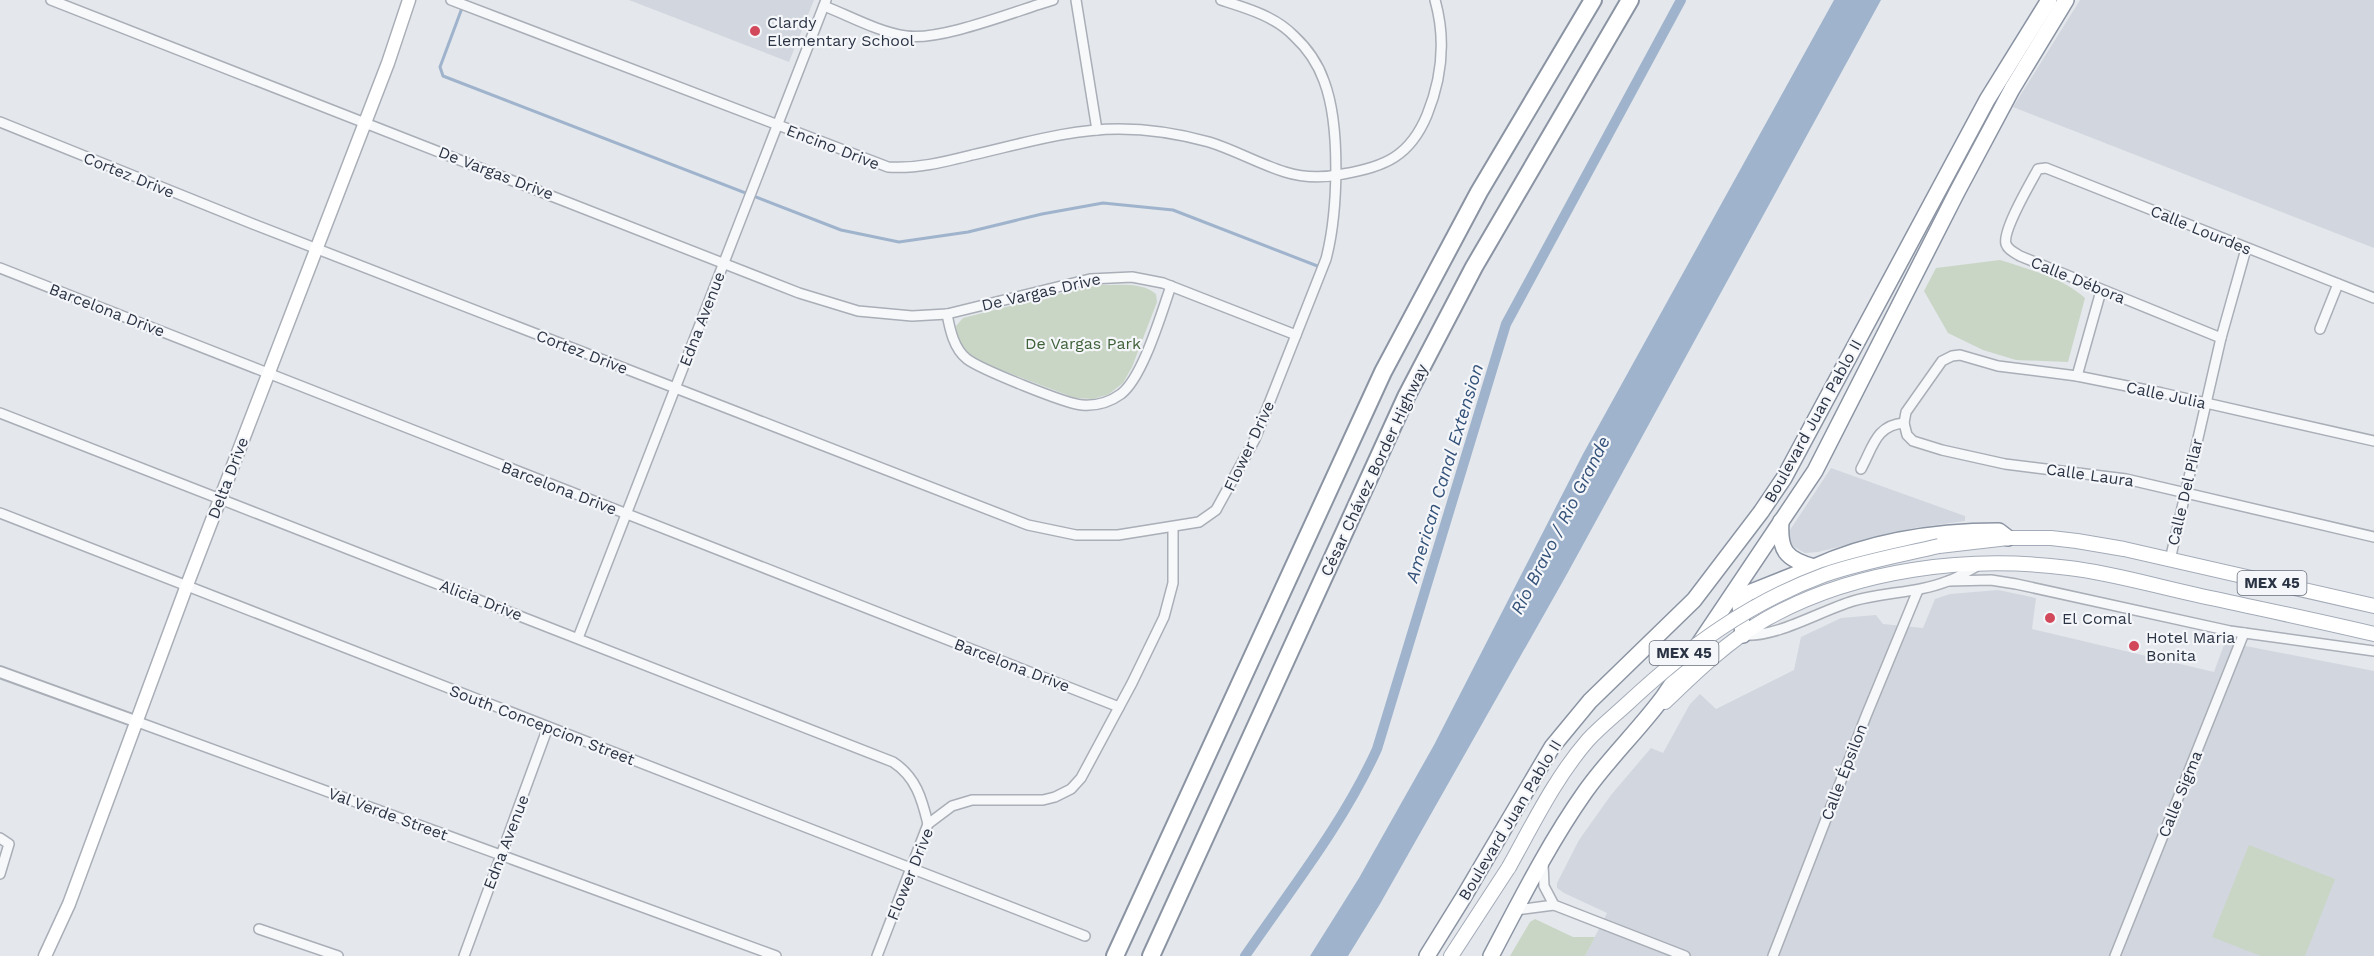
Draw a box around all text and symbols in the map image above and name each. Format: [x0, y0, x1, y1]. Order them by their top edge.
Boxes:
place label: Clardy Elementary School [767, 13, 915, 50]
marker: Clardy Elementary School [748, 24, 762, 38]
street label: Encino Drive [784, 121, 882, 173]
street label: De Vargas Drive [436, 142, 556, 204]
street label: Cortez Drive [81, 148, 177, 202]
street label: Calle Lourdes [2148, 201, 2254, 259]
street label: Calle Débora [2028, 252, 2128, 308]
street label: Edna Avenue [675, 269, 729, 369]
street label: De Vargas Drive [980, 269, 1102, 315]
street label: Barcelona Drive [47, 279, 167, 341]
street label: Cortez Drive [534, 326, 630, 378]
park label: De Vargas Park [1025, 334, 1141, 353]
street label: Boulevard Juan Pablo II [1760, 336, 1866, 506]
street label: César Chávez Border Highway [1316, 360, 1432, 579]
water label: American Canal Extension [1400, 361, 1487, 586]
street label: Calle Julia [2124, 377, 2208, 413]
street label: Flower Drive [1220, 398, 1278, 494]
water label: Río Bravo / Rio Grande [1506, 432, 1614, 618]
street label: Delta Drive [204, 434, 252, 522]
street label: Calle Del Pilar [2163, 436, 2207, 548]
street label: Barcelona Drive [499, 457, 619, 519]
street label: Calle Laura [2045, 459, 2135, 491]
road number: MEX 45 [2238, 571, 2306, 595]
street label: Alicia Drive [437, 576, 525, 624]
place label: El Comal [2062, 609, 2132, 628]
marker: El Comal [2043, 611, 2057, 625]
place label: Hotel Maria Bonita [2146, 628, 2235, 665]
street label: Barcelona Drive [952, 634, 1072, 696]
marker: Hotel Maria Bonita [2127, 639, 2141, 653]
road number: MEX 45 [1650, 641, 1718, 665]
street label: South Concepcion Street [447, 681, 638, 769]
street label: Calle Épsilon [1817, 721, 1871, 823]
street label: Boulevard Juan Pablo II [1455, 736, 1565, 904]
street label: Calle Sigma [2154, 748, 2206, 840]
street label: Val Verde Street [326, 784, 451, 845]
street label: Edna Avenue [479, 792, 533, 892]
street label: Flower Drive [883, 825, 937, 923]

